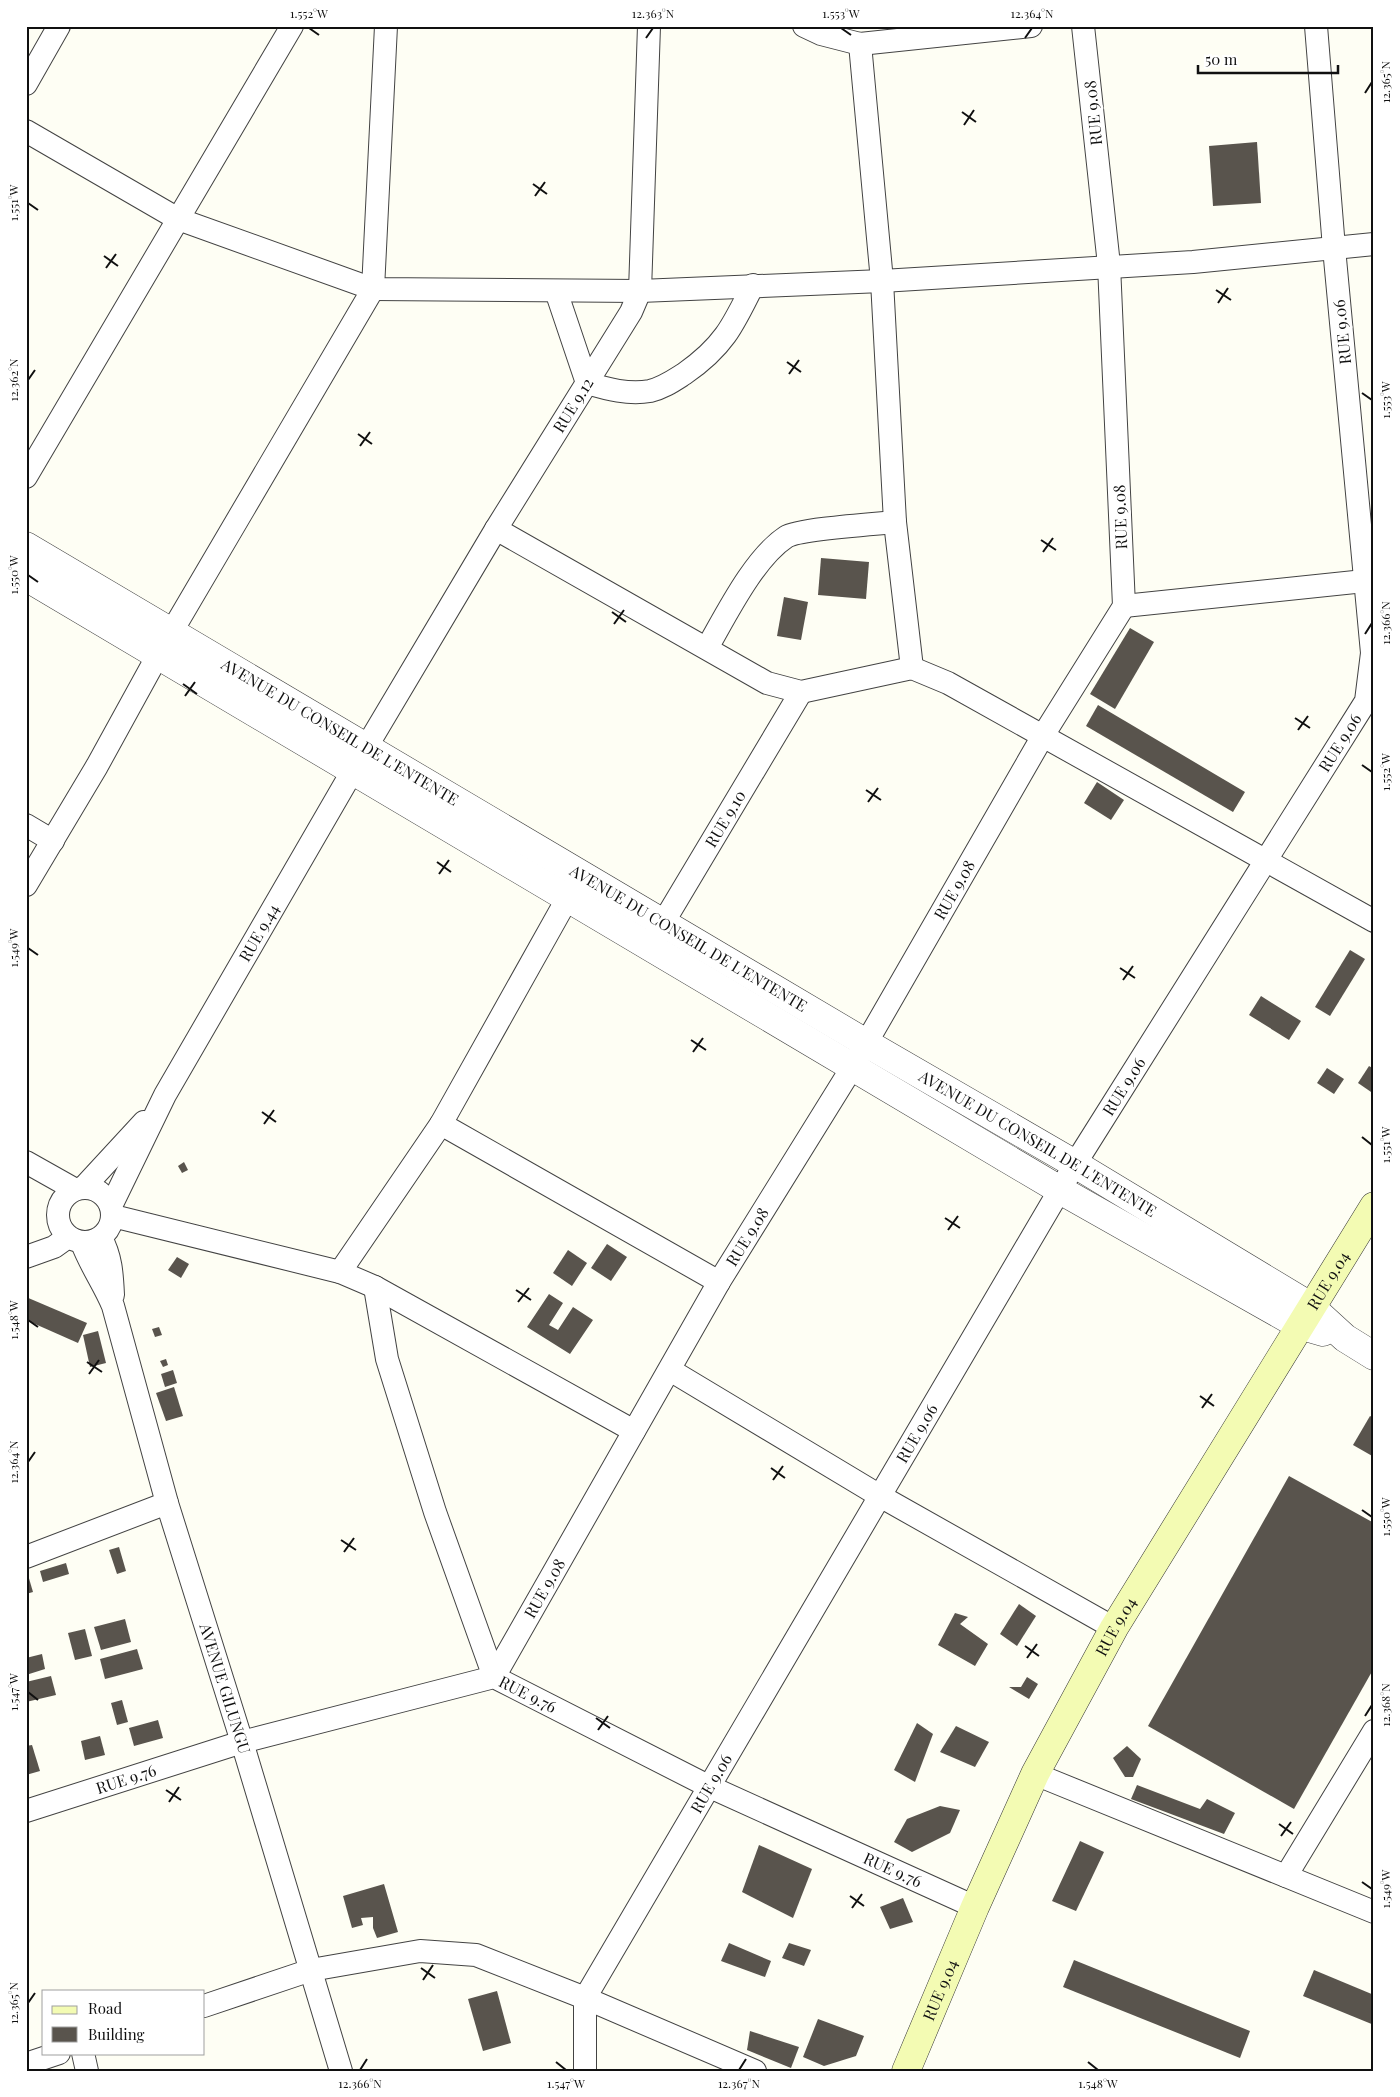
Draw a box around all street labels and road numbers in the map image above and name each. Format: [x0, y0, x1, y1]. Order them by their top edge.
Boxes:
street label: RUE 9.08 [1079, 80, 1106, 146]
street label: RUE 9.06 [1328, 299, 1355, 365]
street label: RUE 9.12 [548, 374, 598, 436]
street label: RUE 9.08 [1108, 484, 1131, 550]
street label: AVENUE DU CONSEIL DE L'ENTENTE [217, 653, 463, 810]
street label: RUE 9.06 [1313, 709, 1366, 775]
street label: RUE 9.10 [700, 786, 750, 851]
street label: RUE 9.08 [929, 856, 979, 923]
street label: AVENUE DU CONSEIL DE L'ENTENTE [566, 859, 811, 1016]
street label: RUE 9.44 [234, 900, 283, 965]
street label: RUE 9.06 [1097, 1053, 1150, 1119]
street label: AVENUE DU CONSEIL DE L'ENTENTE [915, 1065, 1161, 1221]
street label: RUE 9.08 [721, 1203, 773, 1270]
street label: RUE 9.04 [1302, 1247, 1354, 1313]
street label: RUE 9.06 [891, 1400, 942, 1466]
street label: RUE 9.08 [519, 1555, 569, 1622]
street label: RUE 9.04 [1090, 1593, 1141, 1659]
street label: AVENUE GILUNGU [195, 1620, 256, 1756]
street label: RUE 9.76 [496, 1670, 560, 1717]
street label: RUE 9.06 [685, 1750, 736, 1816]
street label: RUE 9.76 [93, 1759, 159, 1798]
street label: RUE 9.76 [860, 1847, 925, 1892]
street label: RUE 9.04 [917, 1956, 962, 2024]

